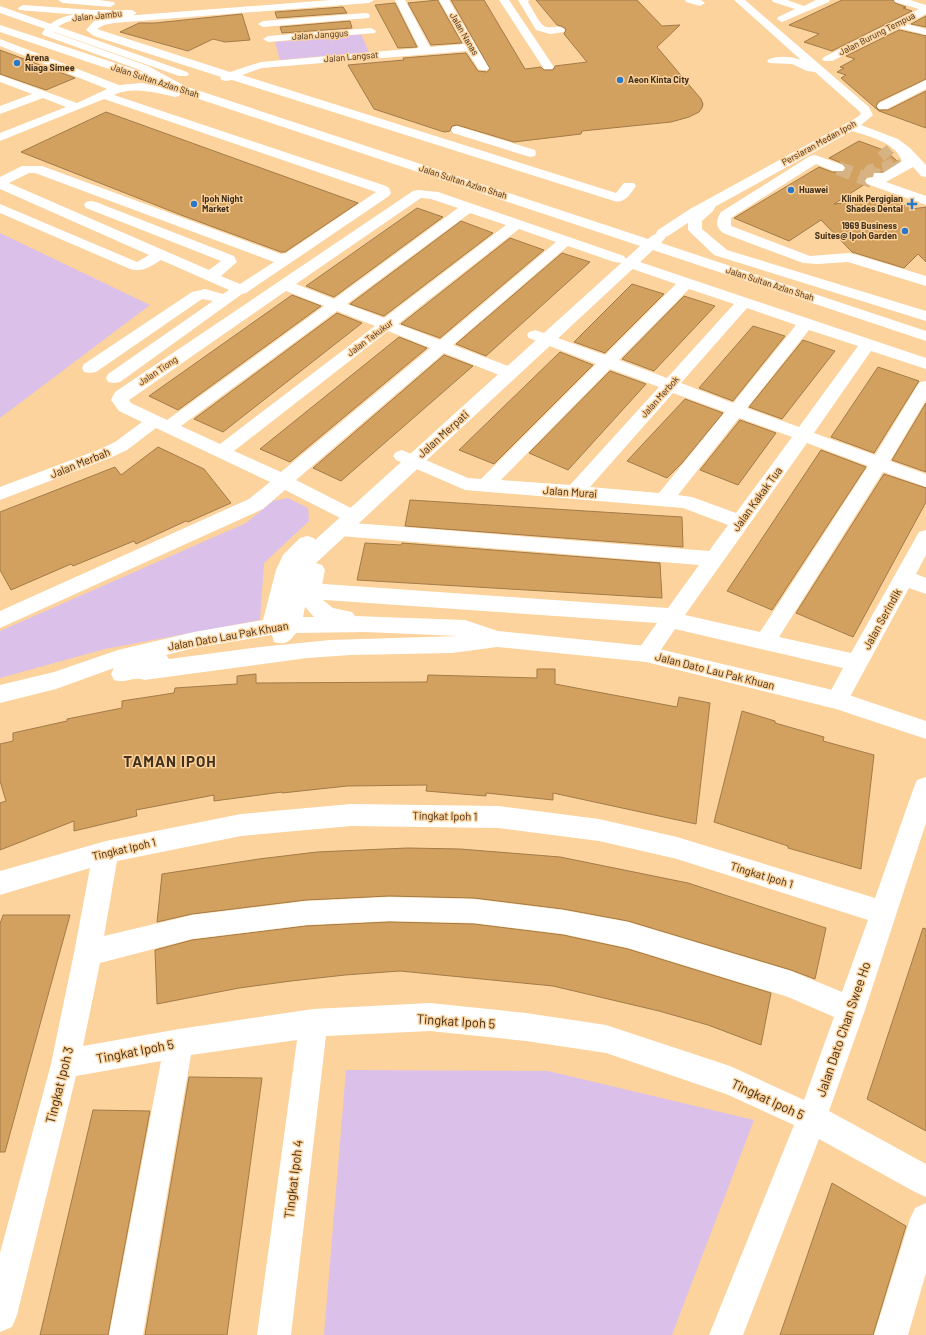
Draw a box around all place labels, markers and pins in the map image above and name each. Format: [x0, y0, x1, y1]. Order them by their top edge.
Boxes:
place label: Arena Niaga Simee [25, 52, 75, 73]
marker: Arena Niaga Simee [12, 58, 22, 68]
place label: Aeon Kinta City [628, 74, 690, 85]
marker: Aeon Kinta City [615, 75, 625, 85]
place label: Huawei [799, 184, 828, 195]
marker: Huawei [786, 185, 796, 195]
place label: Ipoh Night Market [202, 193, 243, 214]
place label: Klinik Pergigian Shades Dental [842, 193, 903, 214]
marker: Klinik Pergigian Shades Dental [906, 198, 918, 210]
marker: Ipoh Night Market [189, 199, 199, 209]
place label: 1969 Business Suites@ Ipoh Garden [815, 220, 897, 241]
marker: 1969 Business Suites@ Ipoh Garden [900, 226, 910, 236]

